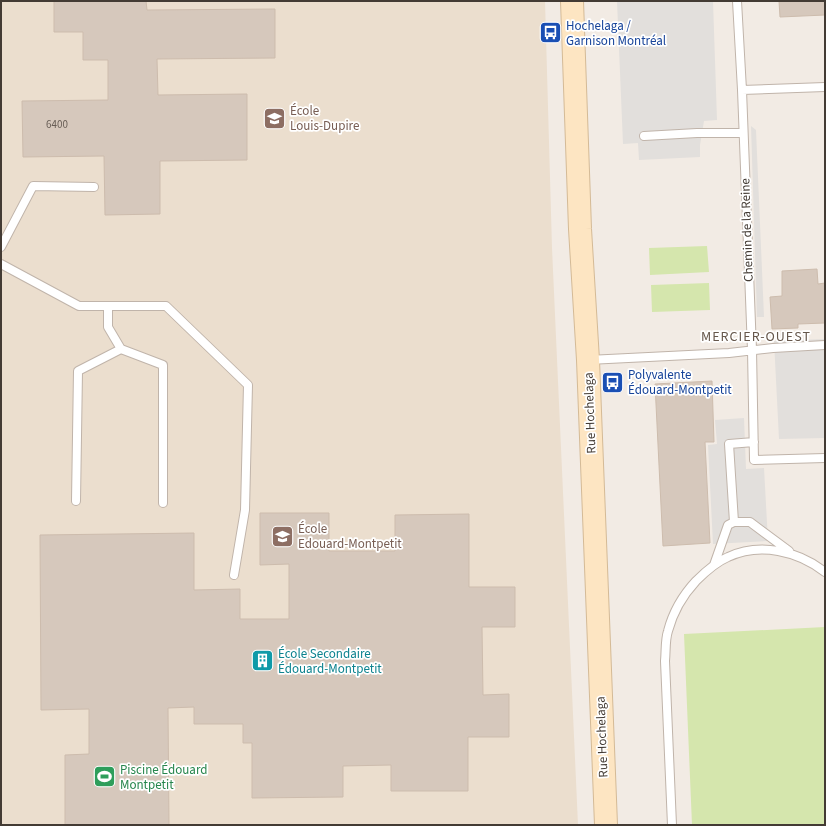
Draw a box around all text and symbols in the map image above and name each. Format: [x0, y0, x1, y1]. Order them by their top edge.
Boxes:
place label: Hochelaga / Garnison Montréal [566, 17, 666, 50]
bus stop icon: Hochelaga / Garnison Montréal [537, 20, 563, 46]
place label: École Louis-Dupire [290, 102, 359, 135]
school or university icon: École Louis-Dupire [262, 105, 288, 131]
house number: 6400 [46, 117, 68, 132]
street label: Chemin de la Reine [736, 178, 758, 282]
district label: MERCIER-OUEST [701, 327, 811, 347]
place label: Polyvalente Édouard-Montpetit [628, 366, 732, 399]
bus stop icon: Polyvalente Édouard-Montpetit [599, 369, 625, 395]
street label: Rue Hochelaga [580, 372, 600, 454]
place label: École Edouard-Montpetit [298, 520, 402, 553]
school or university icon: École Edouard-Montpetit [270, 523, 296, 549]
place label: École Secondaire Édouard-Montpetit [278, 645, 382, 678]
building icon: École Secondaire Édouard-Montpetit [249, 648, 275, 674]
street label: Rue Hochelaga [592, 696, 612, 778]
place label: Piscine Édouard Montpetit [120, 761, 208, 794]
sports icon: Piscine Édouard Montpetit [91, 764, 117, 790]

